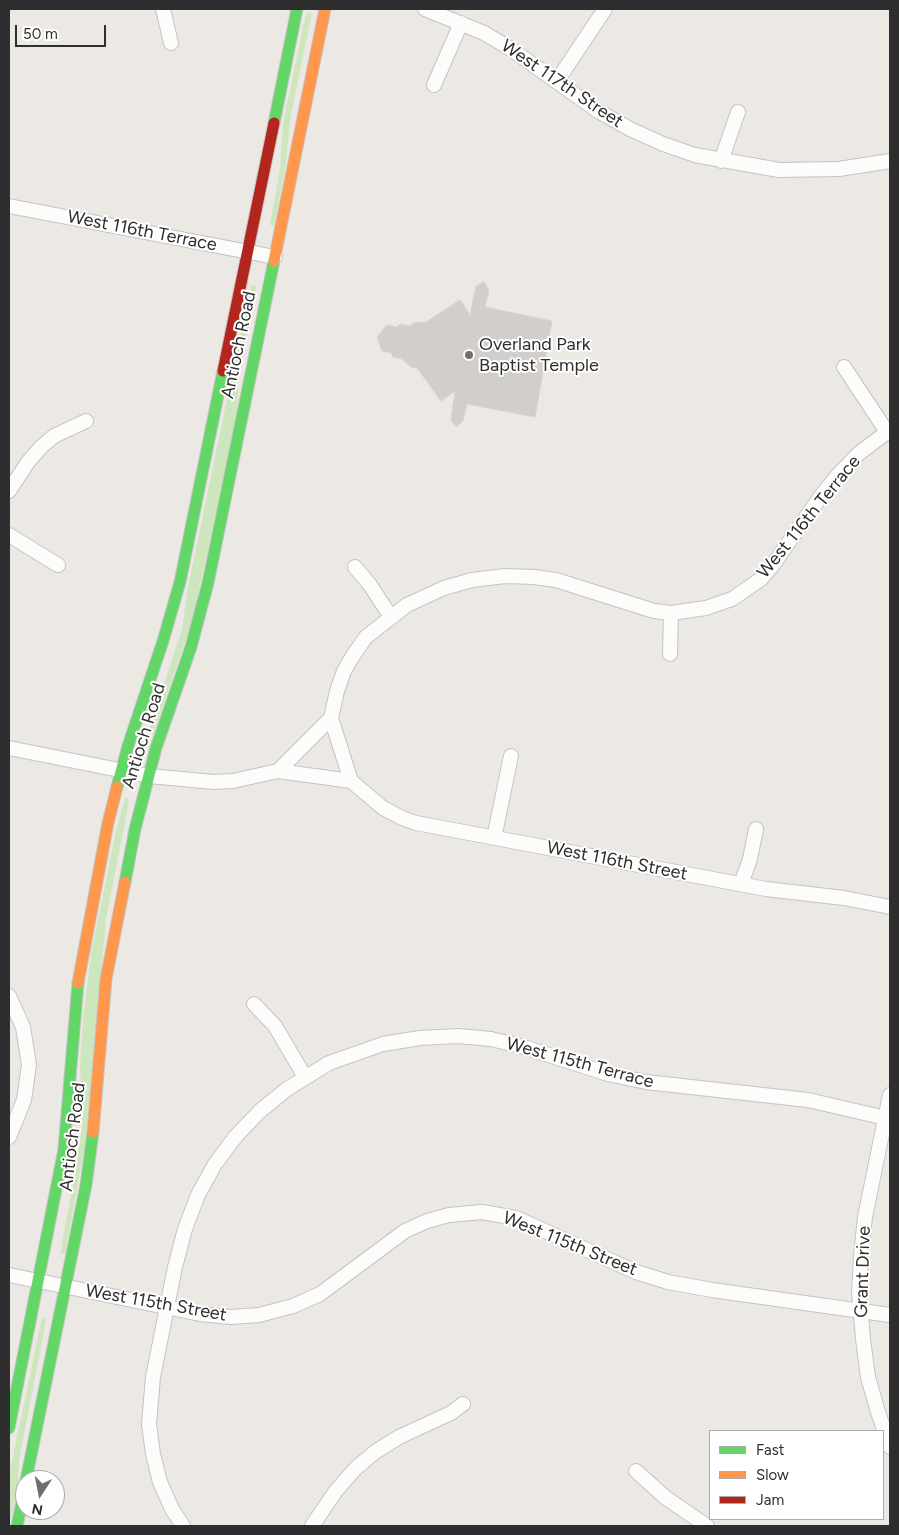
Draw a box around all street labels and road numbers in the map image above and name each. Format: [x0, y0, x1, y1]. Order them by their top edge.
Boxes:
street label: West 117th Street [497, 35, 627, 133]
street label: West 116th Terrace [65, 206, 219, 256]
street label: Antioch Road [217, 289, 261, 401]
street label: West 116th Terrace [753, 451, 865, 583]
street label: Antioch Road [118, 681, 170, 791]
street label: West 116th Street [545, 837, 689, 885]
street label: West 115th Terrace [504, 1033, 656, 1093]
street label: Antioch Road [56, 1081, 90, 1193]
street label: West 115th Street [500, 1207, 640, 1281]
street label: Grant Drive [851, 1226, 875, 1318]
street label: West 115th Street [84, 1280, 228, 1326]

